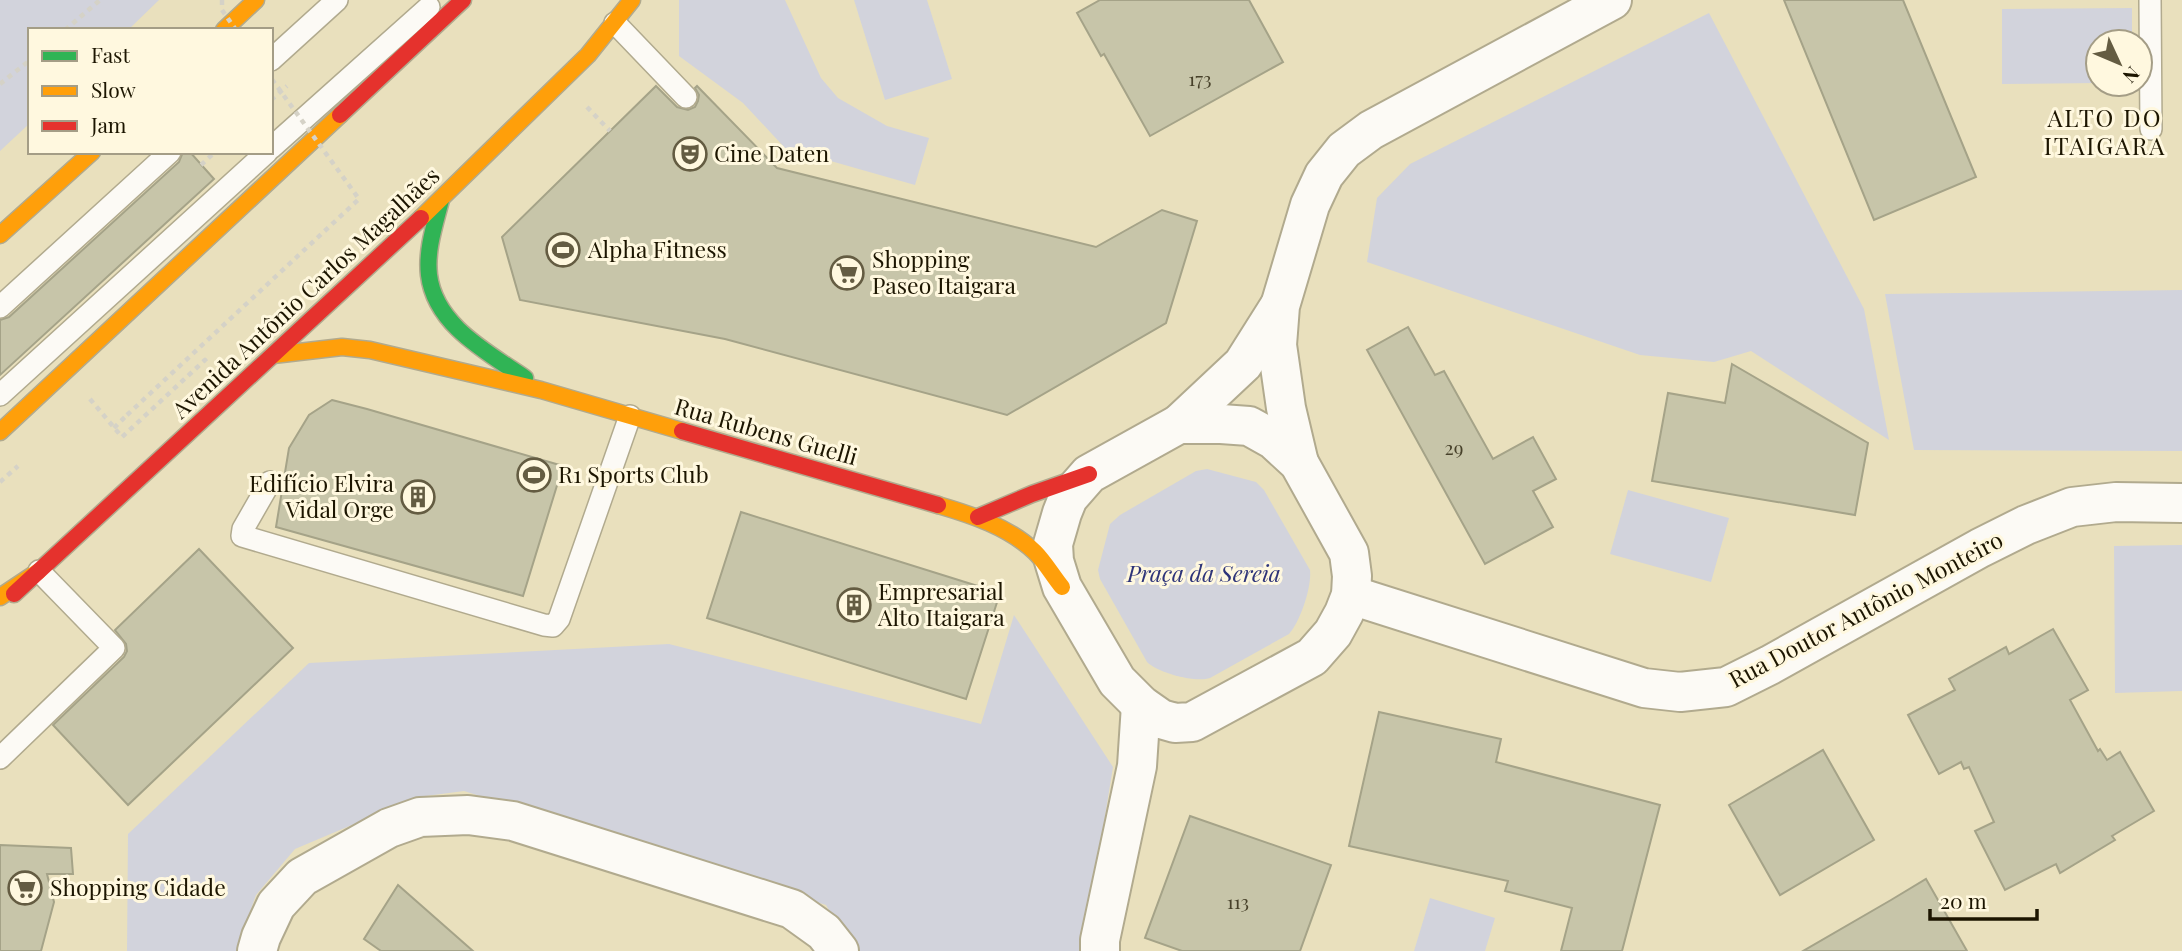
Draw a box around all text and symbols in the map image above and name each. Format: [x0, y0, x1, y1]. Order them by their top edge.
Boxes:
legend [28, 28, 273, 154]
north arrow [2084, 28, 2154, 98]
text: Fast [91, 40, 130, 68]
text: N [2118, 62, 2146, 90]
house number: 173 [1188, 65, 1212, 91]
text: Slow [91, 75, 136, 103]
district label: ALTO DO ITAIGARA [2044, 101, 2166, 161]
text: Jam [90, 110, 127, 138]
theatre icon: Cine Daten [671, 135, 709, 173]
place label: Cine Daten [714, 137, 829, 168]
street label: Avenida Antônio Carlos Magalhães [164, 159, 445, 425]
sports icon: Alpha Fitness [544, 231, 582, 269]
place label: Alpha Fitness [587, 233, 727, 264]
place label: Shopping Paseo Itaigara [872, 243, 1017, 300]
supermarket icon: Shopping Paseo Itaigara [828, 254, 866, 292]
street label: Rua Rubens Guelli [671, 390, 862, 472]
house number: 29 [1445, 434, 1463, 460]
sports icon: R1 Sports Club [515, 456, 553, 494]
place label: R1 Sports Club [558, 458, 709, 489]
place label: Edifício Elvira Vidal Orge [249, 467, 395, 524]
building icon: Edifício Elvira Vidal Orge [399, 478, 437, 516]
street label: Rua Doutor Antônio Monteiro [1723, 523, 2008, 694]
park label: Praça da Sereia [1126, 557, 1281, 588]
place label: Empresarial Alto Itaigara [877, 575, 1005, 632]
building icon: Empresarial Alto Itaigara [835, 586, 873, 624]
supermarket icon: Shopping Cidade [6, 869, 44, 907]
place label: Shopping Cidade [50, 871, 226, 902]
scale bar [1930, 878, 2037, 922]
text: 20 m [1940, 886, 1987, 914]
house number: 113 [1227, 888, 1249, 914]

